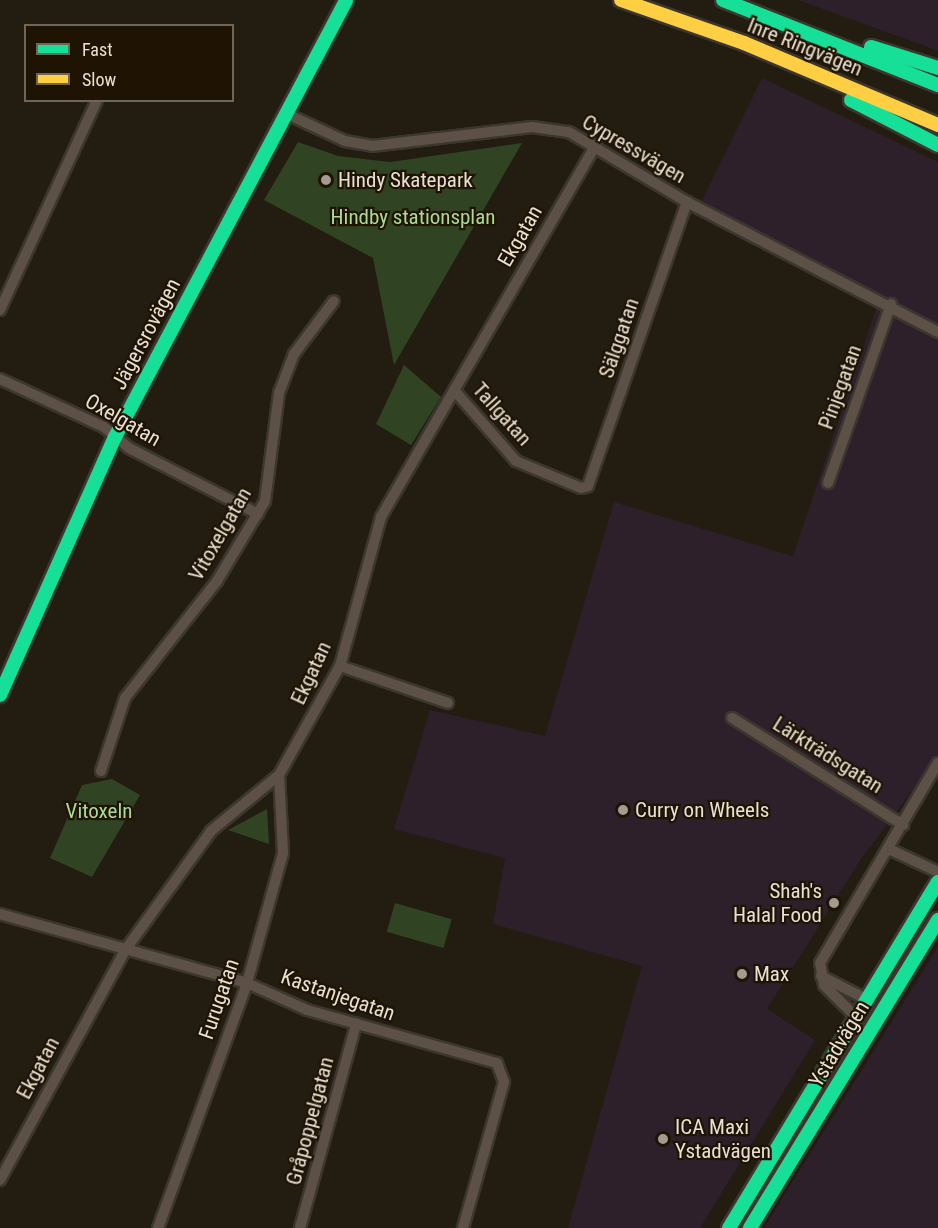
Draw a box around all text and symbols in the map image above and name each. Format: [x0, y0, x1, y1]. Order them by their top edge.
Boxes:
street label: Inre Ringvägen [744, 12, 866, 82]
legend [24, 24, 234, 102]
text: Fast [82, 39, 113, 60]
text: Slow [82, 69, 116, 90]
street label: Cypressvägen [578, 109, 690, 189]
place label: Hindy Skatepark [338, 167, 473, 193]
marker: Hindy Skatepark [319, 173, 333, 187]
street label: Ekgatan [492, 201, 548, 271]
park label: Hindby stationsplan [331, 204, 495, 230]
street label: Jägersrovägen [106, 274, 186, 394]
street label: Sälggatan [594, 295, 644, 381]
street label: Pinjegatan [813, 341, 867, 433]
street label: Tallgatan [467, 377, 537, 451]
street label: Oxelgatan [81, 388, 165, 452]
street label: Vitoxelgatan [183, 483, 257, 585]
street label: Ekgatan [286, 638, 336, 708]
street label: Lärkträdsgatan [768, 711, 888, 799]
place label: Curry on Wheels [635, 797, 769, 823]
park label: Vitoxeln [66, 798, 132, 824]
marker: Curry on Wheels [616, 803, 630, 817]
place label: Shah's Halal Food [733, 878, 822, 928]
marker: Shah's Halal Food [827, 896, 841, 910]
street label: Furugatan [194, 955, 244, 1043]
place label: Max [754, 961, 789, 987]
street label: Kastanjegatan [278, 964, 398, 1026]
marker: Max [735, 967, 749, 981]
street label: Ystadvägen [803, 996, 875, 1092]
street label: Ekgatan [11, 1033, 65, 1103]
street label: Gråpoppelgatan [281, 1054, 339, 1188]
place label: ICA Maxi Ystadvägen [675, 1114, 771, 1164]
marker: ICA Maxi Ystadvägen [656, 1132, 670, 1146]

